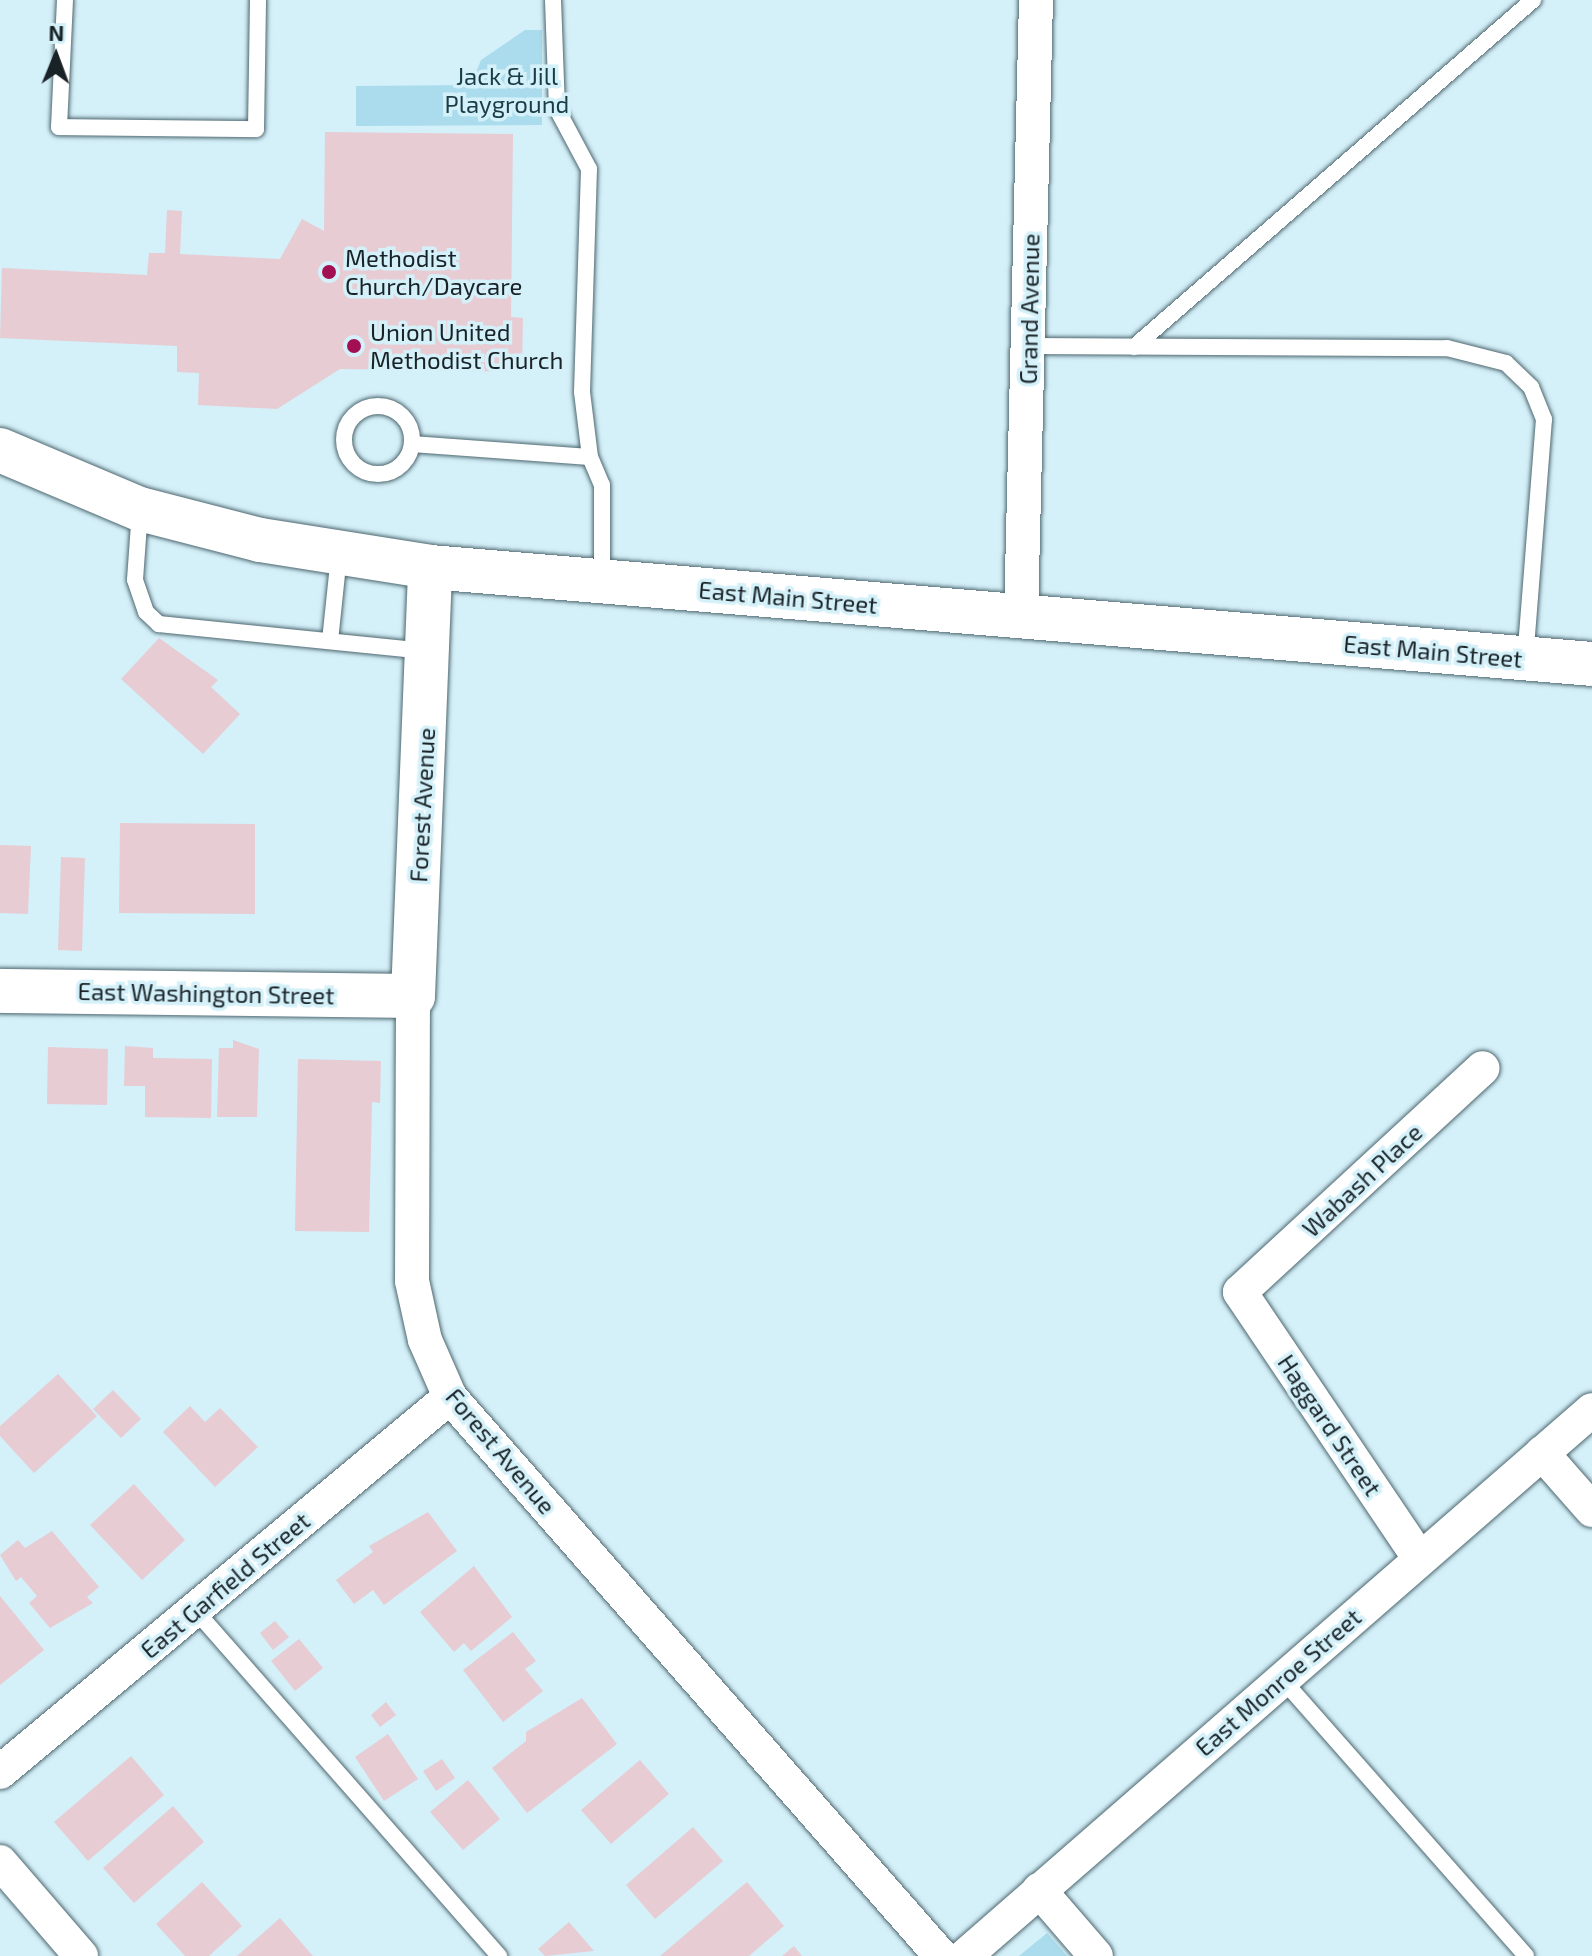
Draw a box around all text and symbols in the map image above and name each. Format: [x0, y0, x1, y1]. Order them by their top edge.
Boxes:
north arrow [16, 16, 96, 96]
text: N [48, 19, 65, 45]
park label: Jack & Jill Playground [445, 62, 569, 118]
street label: Grand Avenue [1013, 233, 1045, 385]
place label: Methodist Church/Daycare [345, 244, 522, 300]
marker: Methodist Church/Daycare [320, 263, 338, 281]
place label: Union United Methodist Church [370, 318, 563, 374]
marker: Union United Methodist Church [345, 337, 363, 355]
street label: East Main Street [697, 575, 879, 619]
street label: East Main Street [1342, 629, 1524, 673]
street label: Forest Avenue [404, 727, 440, 883]
street label: East Washington Street [77, 976, 335, 1010]
street label: Wabash Place [1296, 1117, 1428, 1243]
street label: Haggard Street [1272, 1349, 1388, 1501]
street label: Forest Avenue [440, 1382, 562, 1520]
street label: East Garfield Street [135, 1506, 315, 1664]
street label: East Monroe Street [1189, 1602, 1367, 1762]

